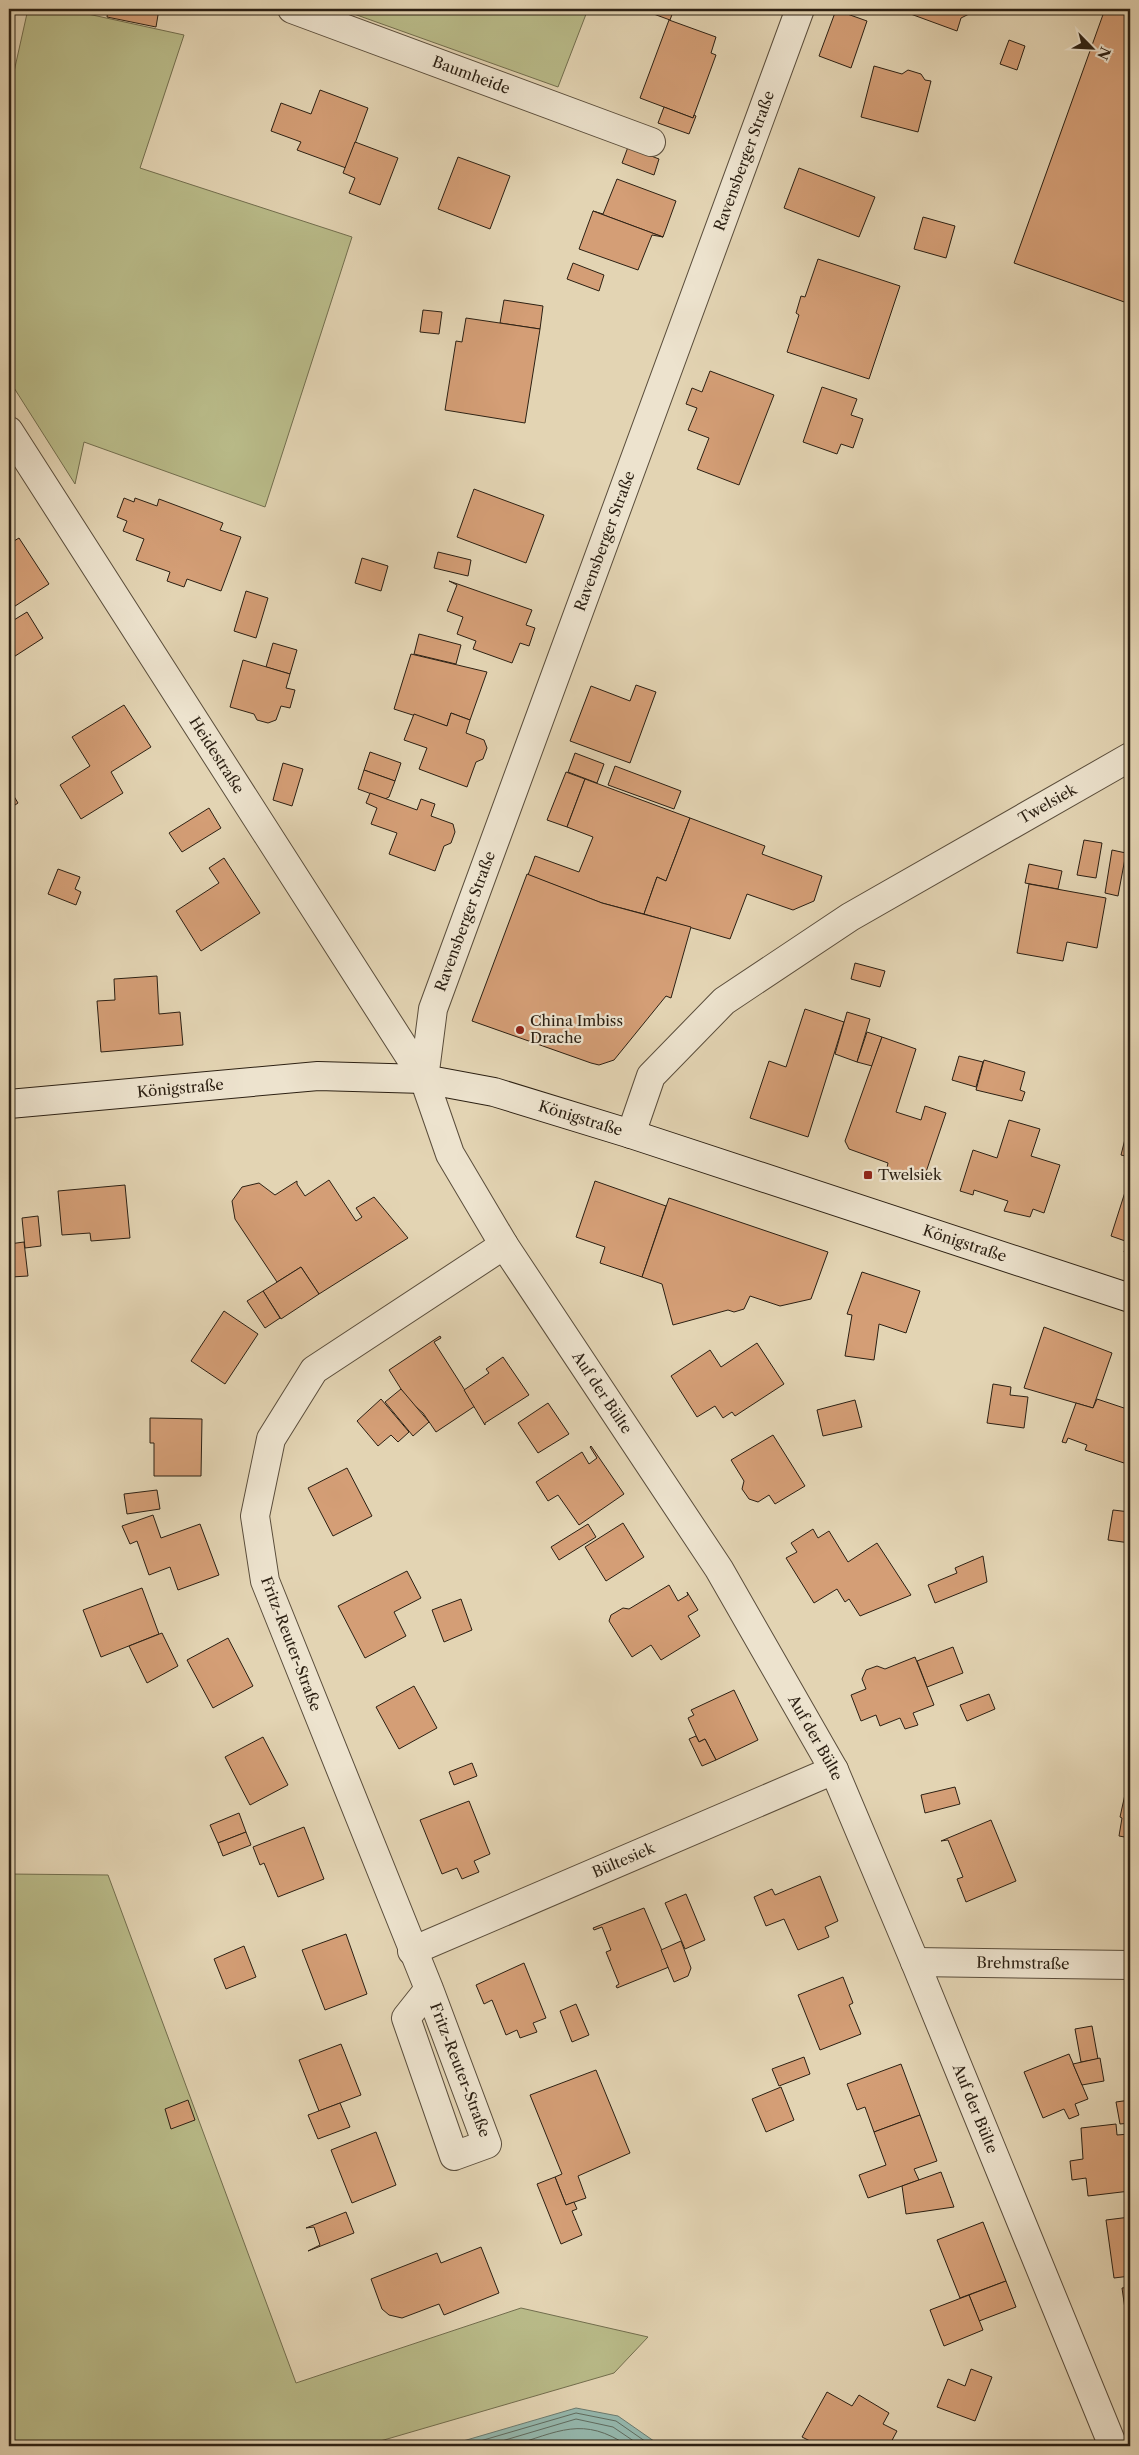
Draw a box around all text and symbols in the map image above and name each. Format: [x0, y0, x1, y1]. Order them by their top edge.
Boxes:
north arrow [1066, 22, 1116, 72]
text: N [1093, 44, 1115, 63]
street label: Baumheide [430, 52, 513, 98]
street label: Ravensberger Straße [709, 88, 778, 233]
street label: Ravensberger Straße [570, 468, 639, 614]
street label: Heidestraße [185, 713, 249, 797]
street label: Twelsiek [1015, 779, 1081, 828]
street label: Ravensberger Straße [430, 848, 499, 994]
place label: China Imbiss Drache [530, 1011, 623, 1047]
marker: China Imbiss Drache [514, 1024, 526, 1036]
street label: Königstraße [136, 1075, 224, 1101]
street label: Königstraße [536, 1096, 625, 1140]
place label: Twelsiek [878, 1165, 943, 1184]
marker: Twelsiek [862, 1169, 874, 1181]
street label: Königstraße [920, 1221, 1009, 1266]
street label: Auf der Bülte [568, 1347, 637, 1437]
street label: Fritz-Reuter-Straße [257, 1574, 326, 1714]
street label: Auf der Bülte [784, 1691, 847, 1783]
street label: Bültesiek [589, 1838, 658, 1882]
street label: Brehmstraße [976, 1953, 1070, 1973]
street label: Fritz-Reuter-Straße [426, 2000, 495, 2140]
street label: Auf der Bülte [948, 2060, 1002, 2156]

